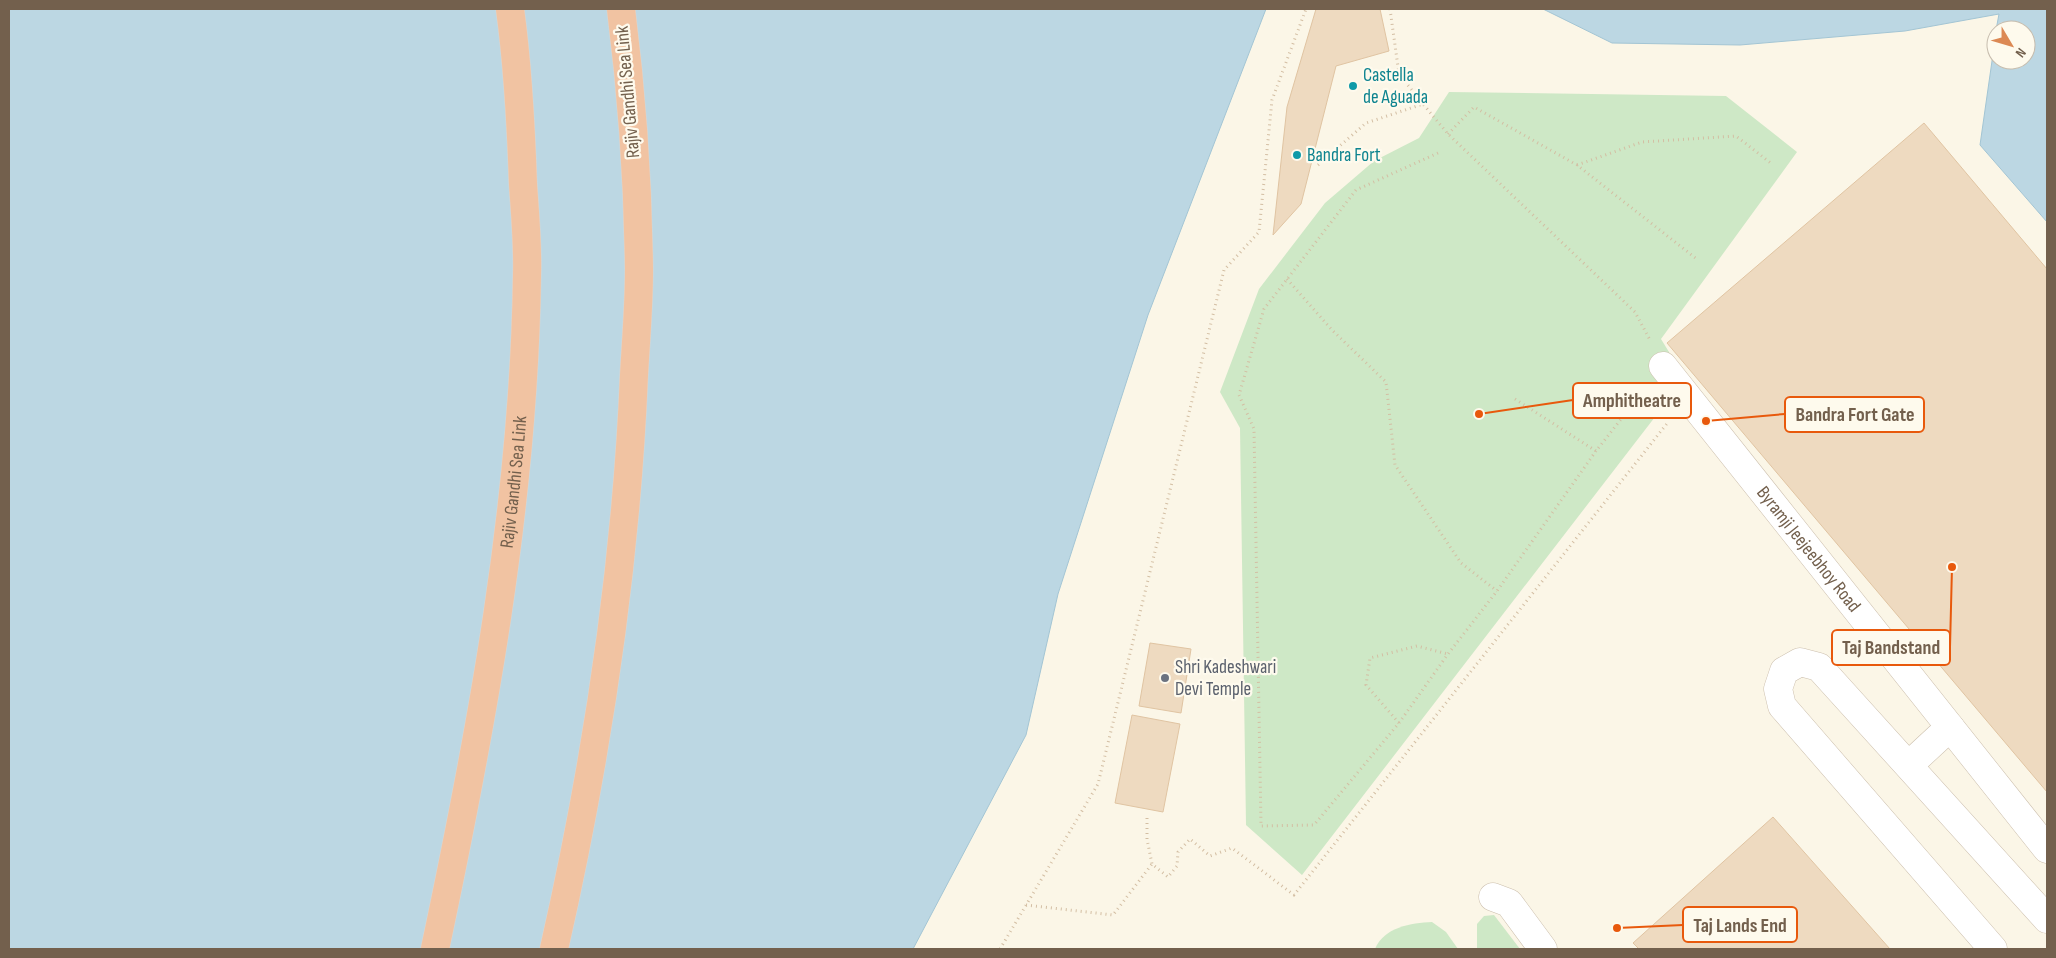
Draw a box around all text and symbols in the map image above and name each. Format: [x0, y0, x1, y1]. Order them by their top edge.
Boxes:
north arrow [1986, 20, 2036, 70]
street label: Rajiv Gandhi Sea Link [611, 24, 645, 159]
text: N [2012, 45, 2030, 61]
place label: Castella de Aguada [1363, 64, 1428, 109]
marker: Castella de Aguada [1347, 80, 1359, 92]
place label: Bandra Fort [1307, 144, 1381, 167]
marker: Bandra Fort [1291, 149, 1303, 161]
callout: Amphitheatre [1573, 383, 1691, 418]
text: Amphitheatre [1582, 389, 1681, 413]
callout: Bandra Fort Gate [1785, 397, 1924, 432]
text: Bandra Fort Gate [1795, 403, 1915, 427]
street label: Rajiv Gandhi Sea Link [495, 414, 532, 549]
street label: Byramji Jeejeebhoy Road [1752, 482, 1866, 617]
callout: Taj Bandstand [1832, 630, 1950, 665]
text: Taj Bandstand [1842, 636, 1940, 660]
place label: Shri Kadeshwari Devi Temple [1175, 656, 1276, 701]
marker: Shri Kadeshwari Devi Temple [1159, 672, 1171, 684]
callout: Taj Lands End [1683, 907, 1797, 942]
text: Taj Lands End [1693, 914, 1787, 938]

